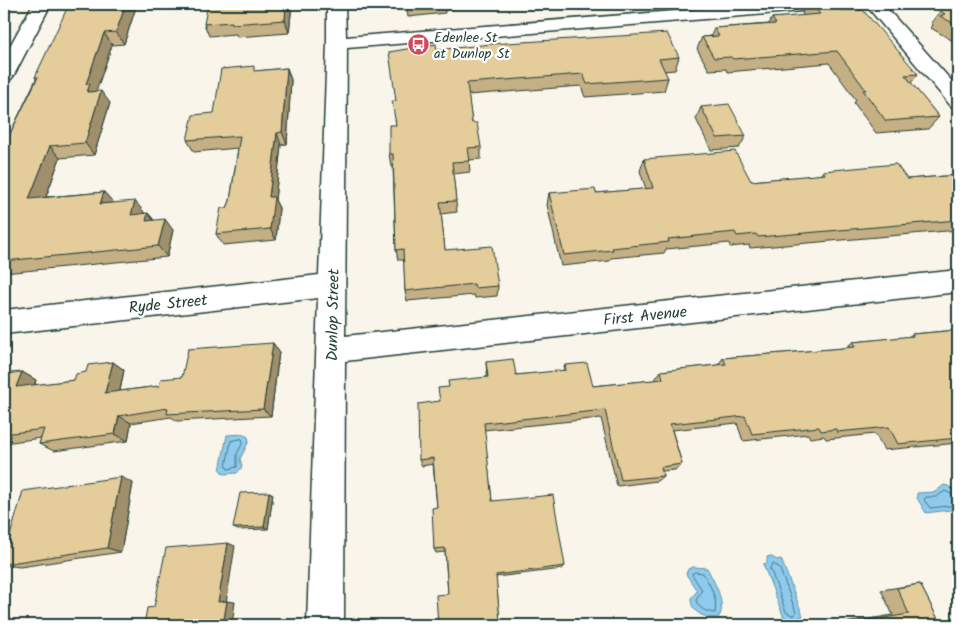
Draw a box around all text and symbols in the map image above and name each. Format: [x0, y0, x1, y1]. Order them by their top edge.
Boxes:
place label: Edenlee St at Dunlop St [434, 27, 510, 65]
bus stop icon: Edenlee St at Dunlop St [406, 33, 430, 57]
street label: Dunlop Street [320, 268, 347, 361]
street label: Ryde Street [128, 288, 210, 321]
street label: First Avenue [602, 300, 688, 333]

